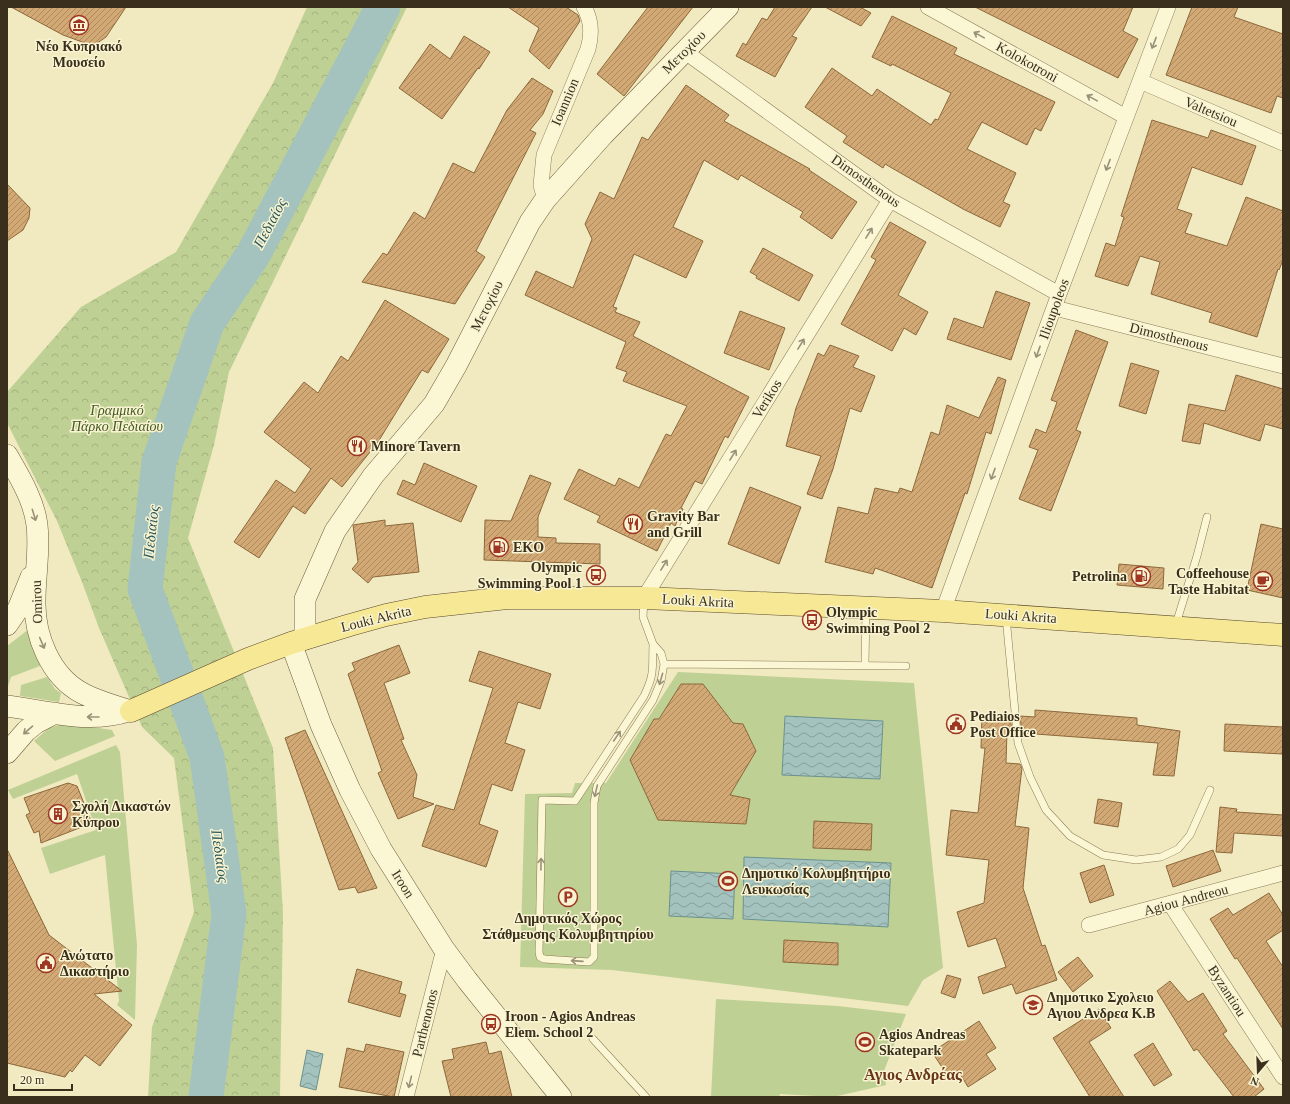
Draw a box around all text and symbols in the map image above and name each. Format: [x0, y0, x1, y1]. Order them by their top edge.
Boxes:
museum icon: Νέο Κυπριακό Μουσείο [68, 14, 90, 36]
street label: Μετοχίου [659, 27, 709, 77]
one-way arrow [973, 31, 985, 38]
one-way arrow [1149, 37, 1157, 49]
place label: Νέο Κυπριακό Μουσείο [36, 39, 122, 70]
street label: Kolokotroni [993, 39, 1061, 85]
street label: Ioannion [548, 76, 582, 128]
one-way arrow [1086, 93, 1098, 101]
street label: Valtetsiou [1182, 94, 1240, 130]
street label: Dimosthenous [829, 152, 903, 210]
one-way arrow [1103, 159, 1111, 171]
water label: Πεδιαίος [250, 195, 290, 251]
one-way arrow [866, 227, 874, 239]
street label: Ilioupoleos [1036, 277, 1072, 341]
street label: Μετοχίου [468, 278, 506, 334]
street label: Dimosthenous [1128, 320, 1210, 354]
one-way arrow [797, 339, 805, 350]
one-way arrow [1034, 346, 1042, 358]
street label: Verikos [749, 377, 785, 421]
park label: Γραμμικό Πάρκο Πεδιαίου [70, 403, 163, 434]
restaurant icon: Minore Tavern [346, 435, 368, 457]
place label: Minore Tavern [371, 439, 461, 454]
one-way arrow [728, 449, 737, 460]
one-way arrow [989, 468, 997, 480]
water label: Πεδιαίος [140, 504, 162, 560]
one-way arrow [31, 509, 38, 522]
place label: Gravity Bar and Grill [647, 509, 720, 540]
restaurant icon: Gravity Bar and Grill [622, 513, 644, 535]
fuel station icon: EKO [488, 536, 510, 558]
place label: EKO [513, 540, 544, 555]
one-way arrow [661, 559, 669, 571]
place label: Olympic Swimming Pool 1 [478, 560, 582, 591]
bus stop icon: Olympic Swimming Pool 1 [585, 564, 607, 586]
fuel station icon: Petrolina [1130, 565, 1152, 587]
place label: Coffeehouse Taste Habitat [1168, 566, 1249, 597]
place label: Petrolina [1072, 569, 1127, 584]
cafe icon: Coffeehouse Taste Habitat [1252, 570, 1274, 592]
street label: Omirou [29, 580, 45, 624]
street label: Louki Akrita [662, 592, 735, 610]
street label: Louki Akrita [339, 603, 413, 635]
place label: Olympic Swimming Pool 2 [826, 605, 930, 636]
street label: Louki Akrita [985, 606, 1058, 626]
bus stop icon: Olympic Swimming Pool 2 [801, 609, 823, 631]
one-way arrow [39, 637, 47, 649]
one-way arrow [656, 673, 664, 686]
place label: Pediaios Post Office [970, 709, 1036, 740]
one-way arrow [87, 713, 100, 721]
public building icon: Pediaios Post Office [945, 713, 967, 735]
one-way arrow [23, 725, 34, 734]
one-way arrow [613, 731, 621, 742]
one-way arrow [592, 785, 600, 798]
place label: Σχολή Δικαστών Κύπρου [72, 799, 171, 830]
building icon: Σχολή Δικαστών Κύπρου [47, 803, 69, 825]
water label: Πεδιαίος [208, 827, 232, 885]
one-way arrow [537, 858, 545, 871]
place label: Δημοτικό Κολυμβητήριο Λευκωσίας [742, 866, 890, 897]
street label: Iroon [389, 867, 417, 901]
sports icon: Δημοτικό Κολυμβητήριο Λευκωσίας [717, 870, 739, 892]
street label: Agiou Andreou [1142, 882, 1230, 918]
parking icon: Δημοτικός Χώρος Στάθμευσης Κολυμβητηρίου [557, 886, 579, 908]
place label: Δημοτικός Χώρος Στάθμευσης Κολυμβητηρίου [482, 911, 654, 942]
place label: Ανώτατο Δικαστήριο [60, 948, 129, 979]
public building icon: Ανώτατο Δικαστήριο [35, 952, 57, 974]
one-way arrow [570, 958, 583, 965]
street label: Byzantiou [1205, 963, 1249, 1019]
street label: Parthenonos [409, 988, 441, 1058]
place label: Δημοτικο Σχολειο Αγιου Ανδρεα Κ.Β [1047, 990, 1155, 1021]
school or university icon: Δημοτικο Σχολειο Αγιου Ανδρεα Κ.Β [1022, 994, 1044, 1016]
place label: Iroon - Agios Andreas Elem. School 2 [505, 1009, 636, 1040]
bus stop icon: Iroon - Agios Andreas Elem. School 2 [480, 1013, 502, 1035]
place label: Agios Andreas Skatepark [879, 1027, 966, 1058]
sports icon: Agios Andreas Skatepark [854, 1031, 876, 1053]
north arrow [1238, 1052, 1278, 1092]
scale bar [14, 1066, 72, 1092]
district label: Αγιος Ανδρέας [864, 1066, 962, 1084]
text: 20 m [20, 1073, 45, 1087]
text: N [1249, 1074, 1260, 1088]
one-way arrow [406, 1075, 413, 1088]

